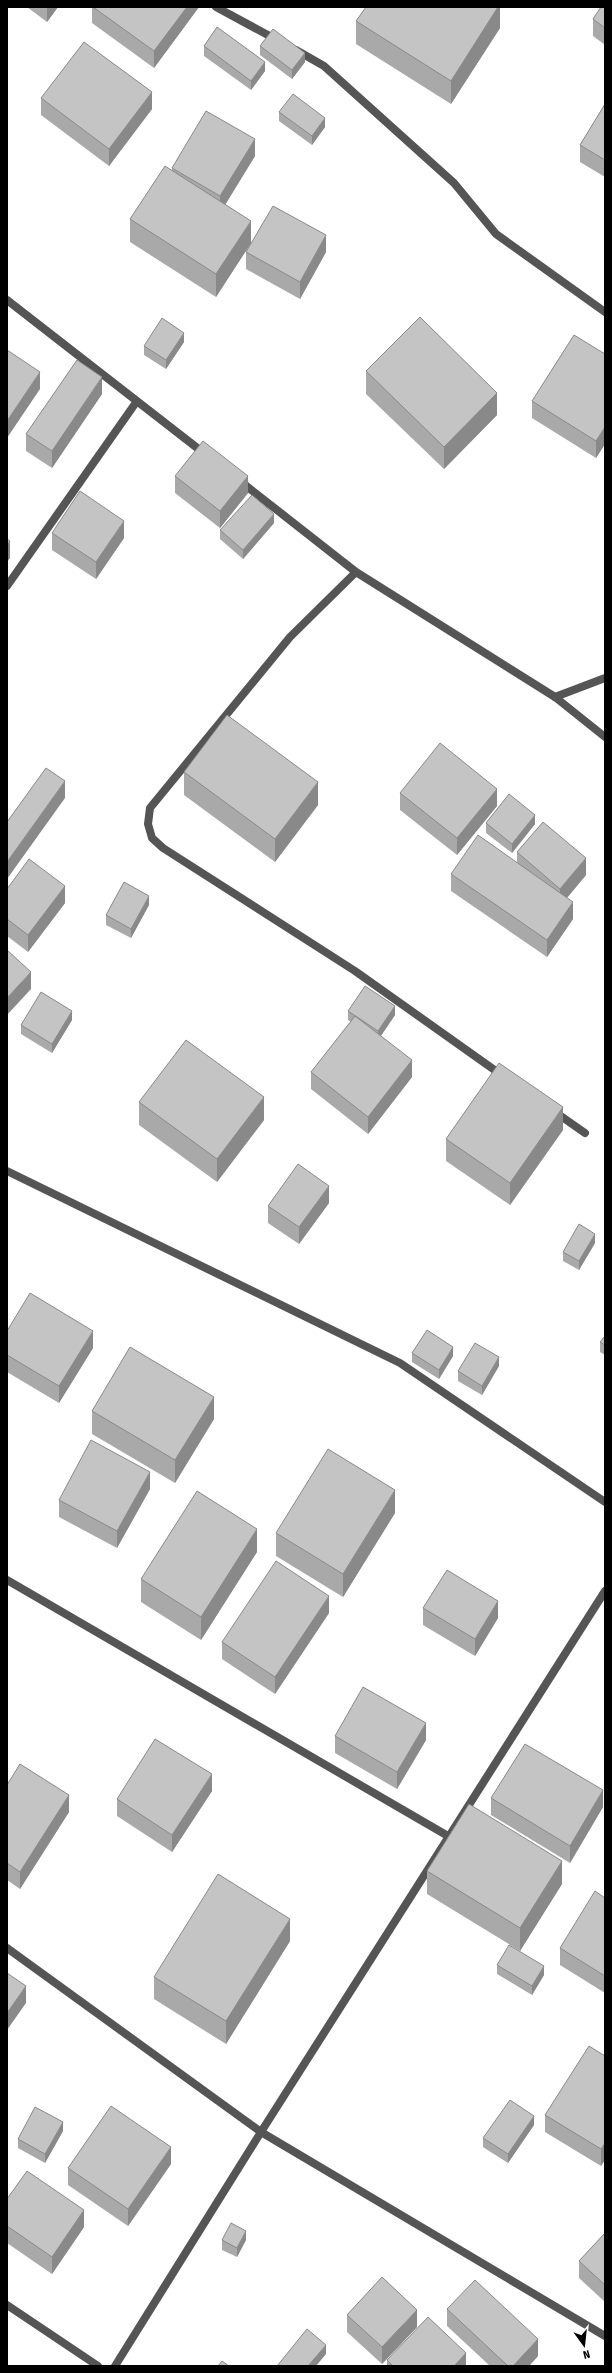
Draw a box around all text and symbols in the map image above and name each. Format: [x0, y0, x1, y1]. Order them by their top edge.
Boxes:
north arrow [564, 2325, 604, 2365]
text: N [582, 2347, 591, 2361]

